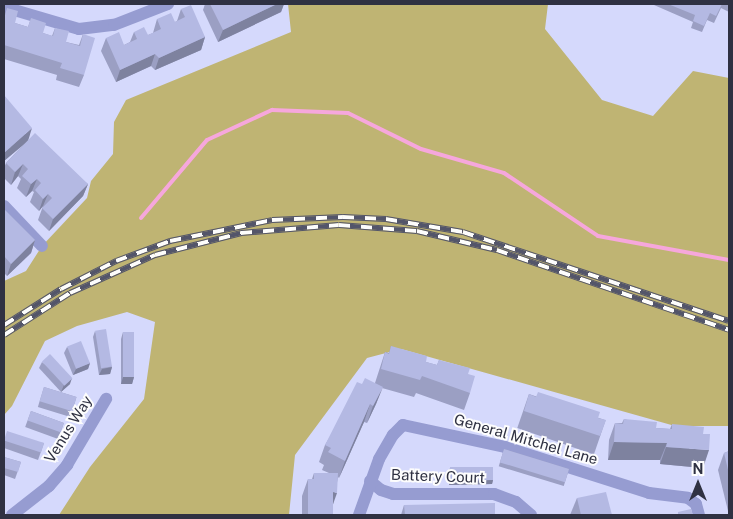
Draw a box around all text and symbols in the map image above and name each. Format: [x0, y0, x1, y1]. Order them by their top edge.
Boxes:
street label: Venus Way [40, 392, 96, 466]
street label: General Mitchel Lane [452, 410, 600, 468]
north arrow [673, 459, 723, 509]
text: N [693, 461, 703, 477]
street label: Battery Court [391, 465, 485, 487]

